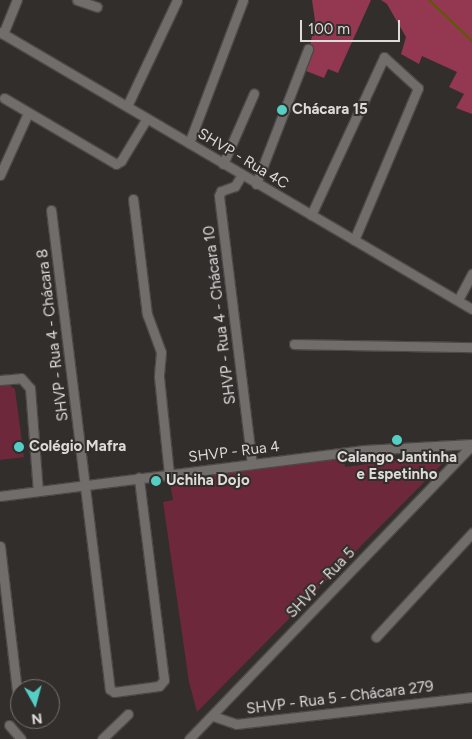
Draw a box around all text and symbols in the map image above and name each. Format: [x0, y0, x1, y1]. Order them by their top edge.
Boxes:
scale bar [302, 10, 402, 42]
text: 100 m [308, 20, 350, 38]
place label: Chácara 15 [292, 101, 368, 119]
marker: Chácara 15 [276, 104, 288, 116]
street label: SHVP - Rua 4C [194, 125, 292, 193]
street label: SHVP - Rua 4 - Chácara 10 [200, 225, 240, 405]
street label: SHVP - Rua 4 - Chácara 8 [33, 248, 73, 422]
marker: Calango Jantinha e Espetinho [391, 434, 403, 446]
street label: SHVP - Rua 4 [187, 437, 281, 467]
place label: Colégio Mafra [29, 438, 126, 456]
marker: Colégio Mafra [13, 441, 25, 453]
place label: Calango Jantinha e Espetinho [337, 448, 457, 483]
place label: Uchiha Dojo [166, 472, 250, 490]
marker: Uchiha Dojo [150, 475, 162, 487]
street label: SHVP - Rua 5 [283, 544, 359, 622]
street label: SHVP - Rua 5 - Chácara 279 [245, 678, 435, 718]
north arrow [10, 679, 60, 729]
text: N [30, 709, 43, 727]

